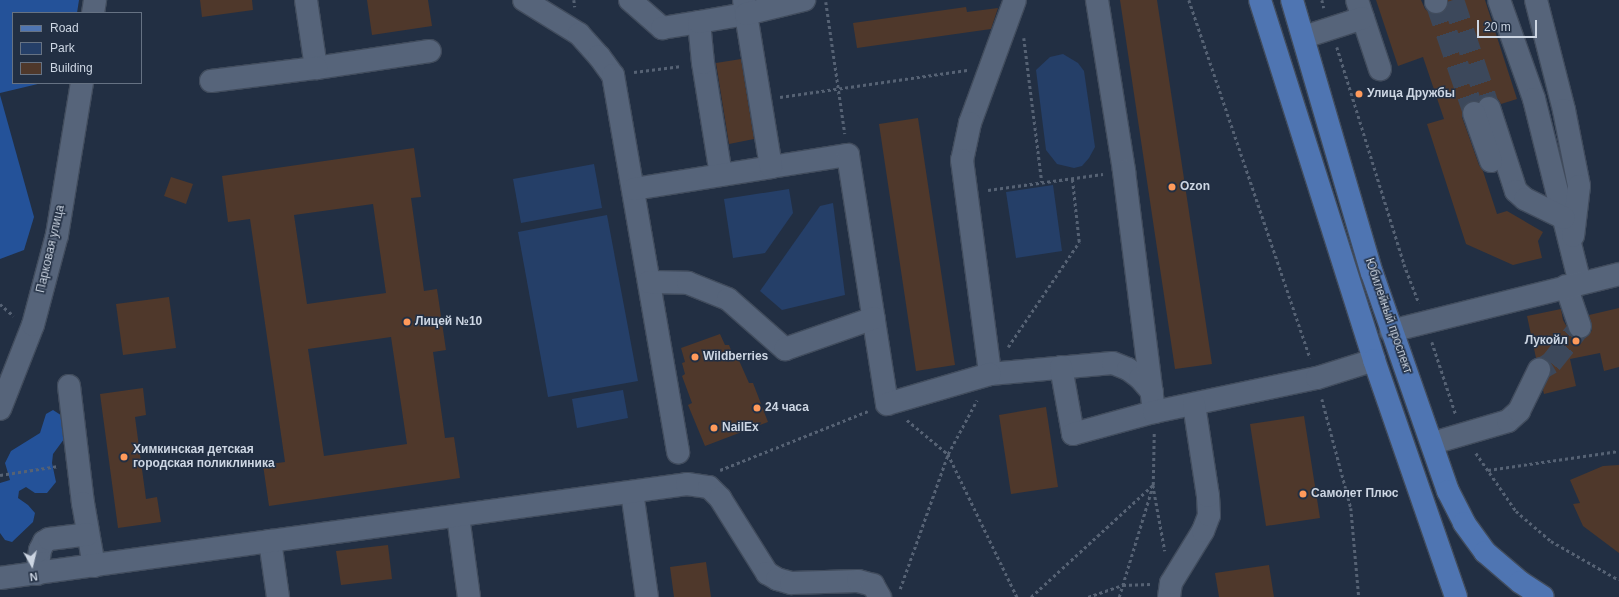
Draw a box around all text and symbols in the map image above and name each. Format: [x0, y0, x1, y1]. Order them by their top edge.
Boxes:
legend [12, 12, 142, 84]
scale bar [1479, 12, 1539, 38]
text: 20 m [1484, 20, 1511, 34]
text: Road [50, 21, 79, 35]
text: Park [50, 41, 75, 55]
text: Building [50, 61, 93, 75]
place label: Улица Дружбы [1367, 87, 1455, 101]
marker: Улица Дружбы [1354, 89, 1364, 99]
place label: Ozon [1180, 180, 1210, 194]
marker: Ozon [1167, 182, 1177, 192]
street label: Парковая улица [34, 204, 68, 294]
street label: Юбилейный проспект [1361, 256, 1415, 376]
place label: Лицей №10 [415, 315, 482, 329]
marker: Лицей №10 [402, 317, 412, 327]
place label: Лукойл [1525, 334, 1568, 348]
marker: Лукойл [1571, 336, 1581, 346]
place label: Wildberries [703, 350, 768, 364]
marker: Wildberries [690, 352, 700, 362]
place label: 24 часа [765, 401, 809, 415]
marker: 24 часа [752, 403, 762, 413]
place label: NailEx [722, 421, 759, 435]
marker: NailEx [709, 423, 719, 433]
place label: Химкинская детская городская поликлиника [133, 443, 275, 471]
marker: Химкинская детская городская поликлиника [118, 451, 130, 463]
place label: Самолет Плюс [1311, 487, 1398, 501]
marker: Самолет Плюс [1298, 489, 1308, 499]
north arrow [12, 545, 52, 585]
text: N [29, 570, 38, 583]

